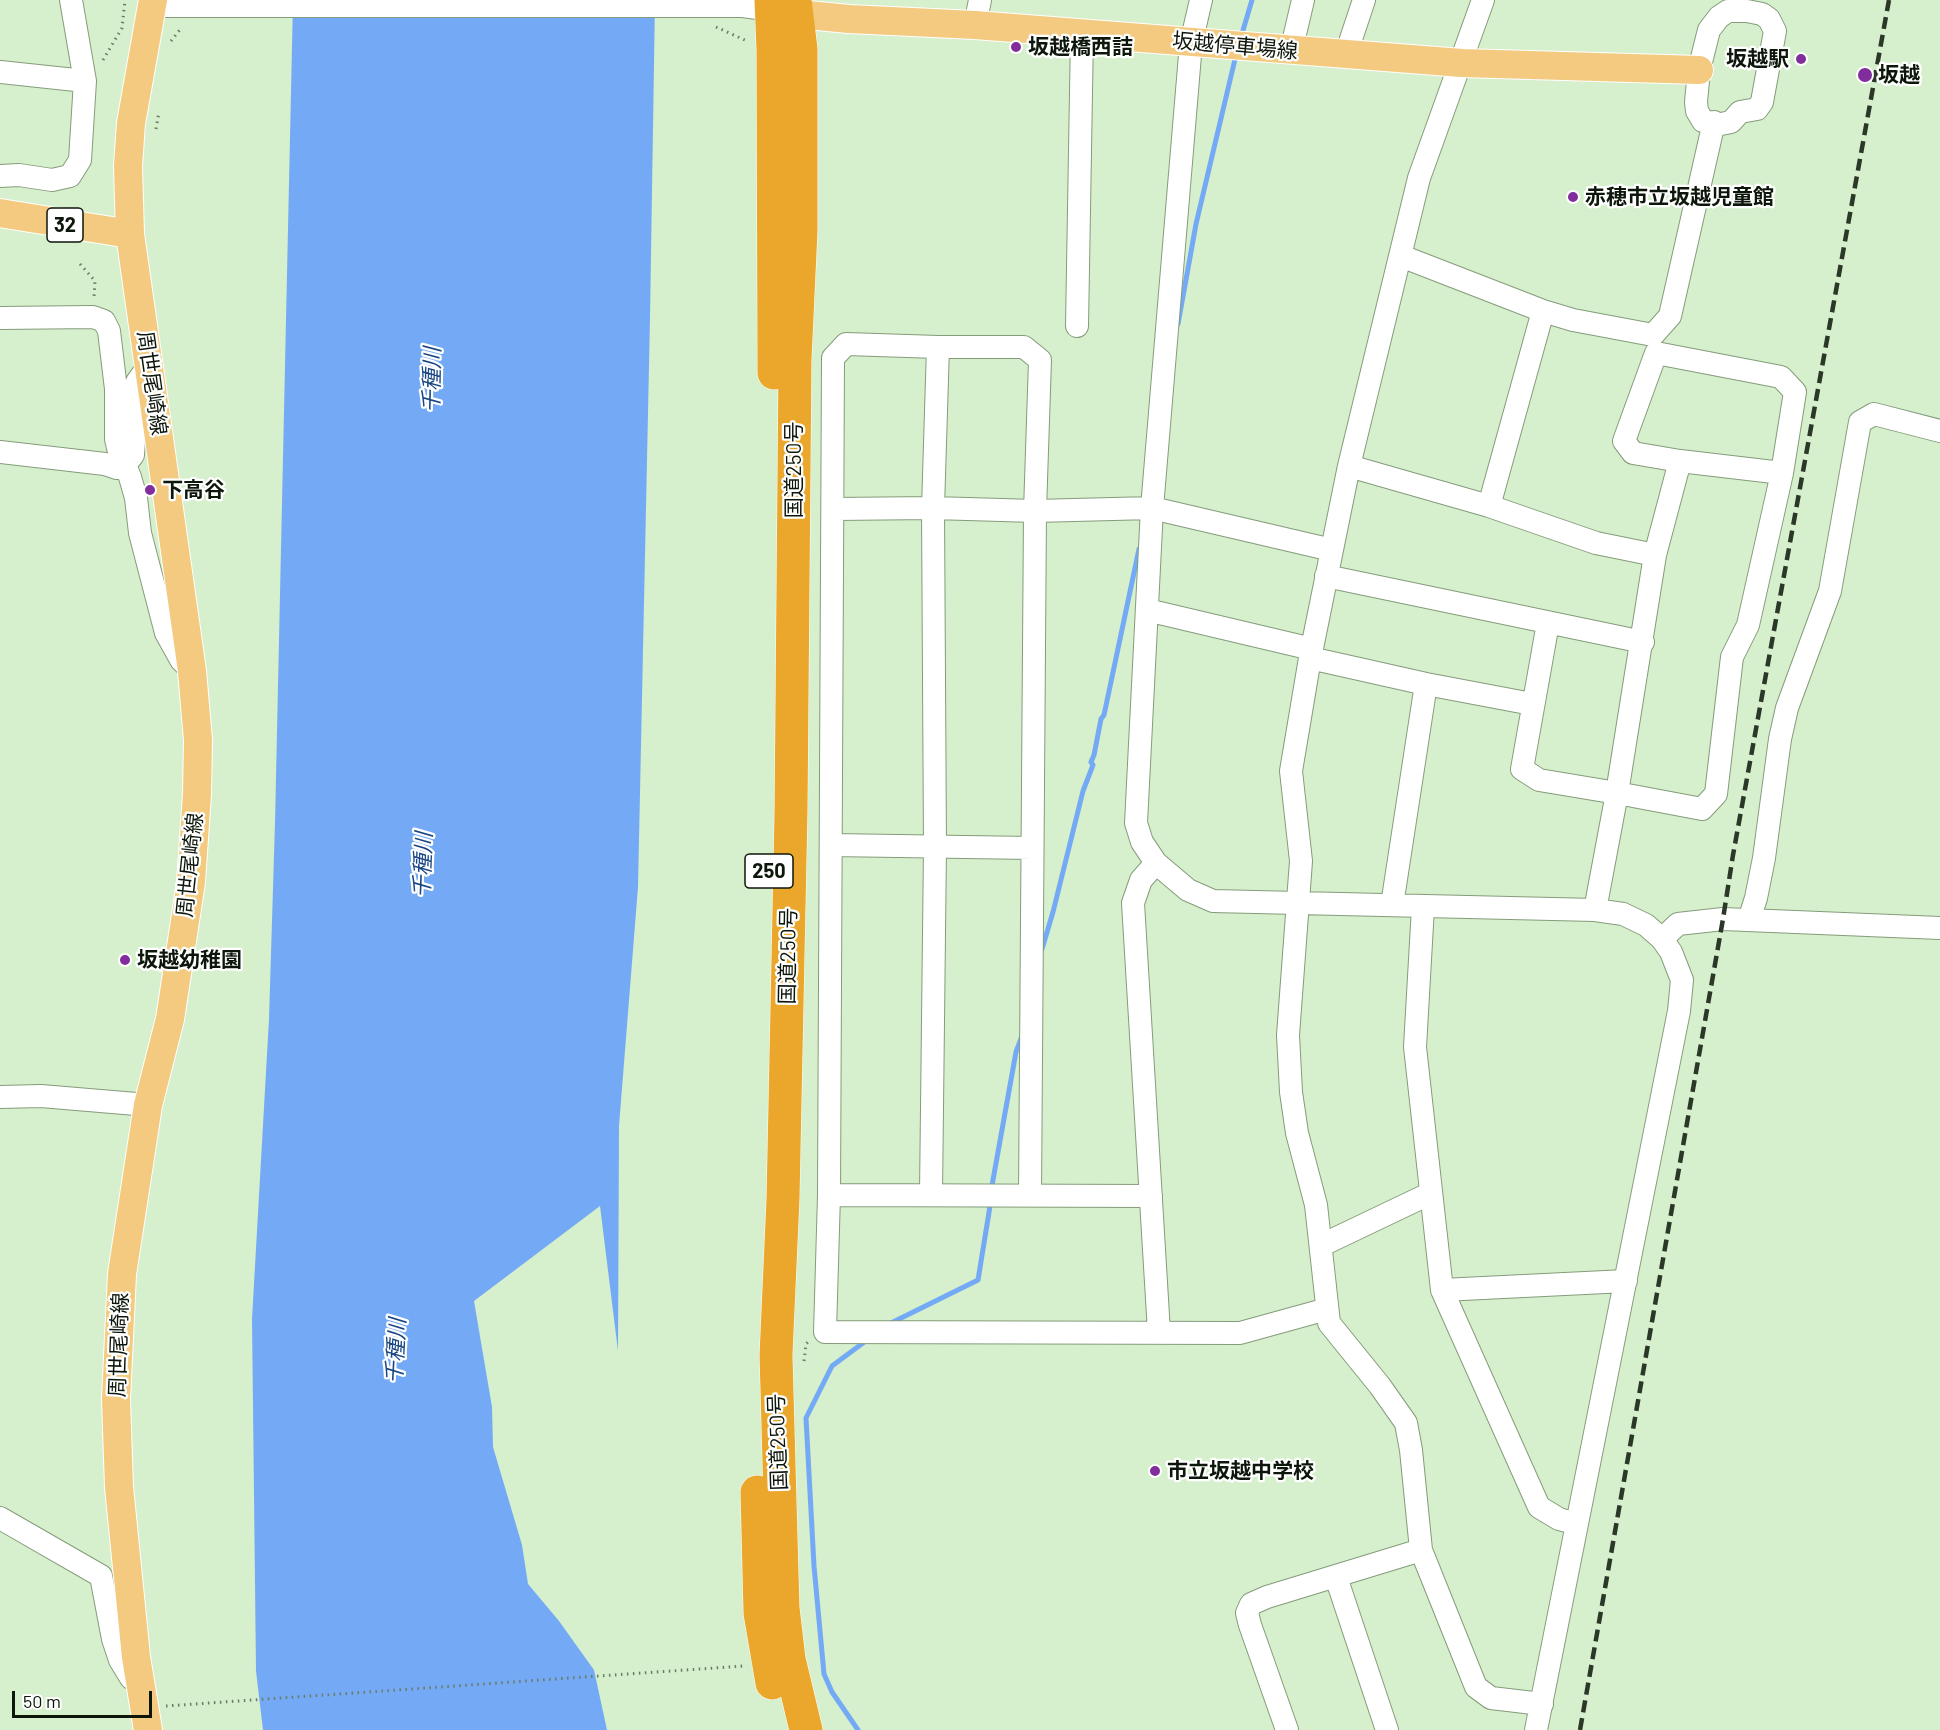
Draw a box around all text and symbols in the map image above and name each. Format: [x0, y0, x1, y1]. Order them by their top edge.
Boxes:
street label: 坂越停車場線 [1171, 28, 1299, 64]
place label: 坂越橋西詰 [1028, 34, 1133, 60]
marker: 坂越橋西詰 [1009, 40, 1023, 54]
place label: 坂越駅 [1726, 46, 1789, 72]
marker: 坂越駅 [1794, 52, 1808, 66]
place label: 坂越 [1878, 62, 1920, 88]
marker: 坂越 [1856, 66, 1874, 84]
place label: 赤穂市立坂越児童館 [1585, 184, 1774, 210]
marker: 赤穂市立坂越児童館 [1566, 190, 1580, 204]
road number: 32 [47, 208, 83, 242]
street label: 周世尾崎線 [132, 329, 172, 437]
water label: 千種川 [418, 347, 446, 413]
street label: 国道250号 [781, 422, 807, 518]
place label: 下高谷 [162, 477, 225, 503]
marker: 下高谷 [143, 483, 157, 497]
street label: 周世尾崎線 [172, 811, 208, 919]
water label: 千種川 [409, 832, 437, 898]
road number: 250 [745, 854, 793, 888]
street label: 国道250号 [775, 907, 801, 1005]
place label: 坂越幼稚園 [137, 947, 242, 973]
marker: 坂越幼稚園 [118, 953, 132, 967]
street label: 周世尾崎線 [105, 1292, 133, 1398]
water label: 千種川 [381, 1317, 411, 1385]
street label: 国道250号 [764, 1393, 792, 1491]
place label: 市立坂越中学校 [1167, 1458, 1314, 1484]
marker: 市立坂越中学校 [1148, 1464, 1162, 1478]
scale bar [15, 1679, 154, 1717]
text: 50 m [23, 1690, 61, 1712]

